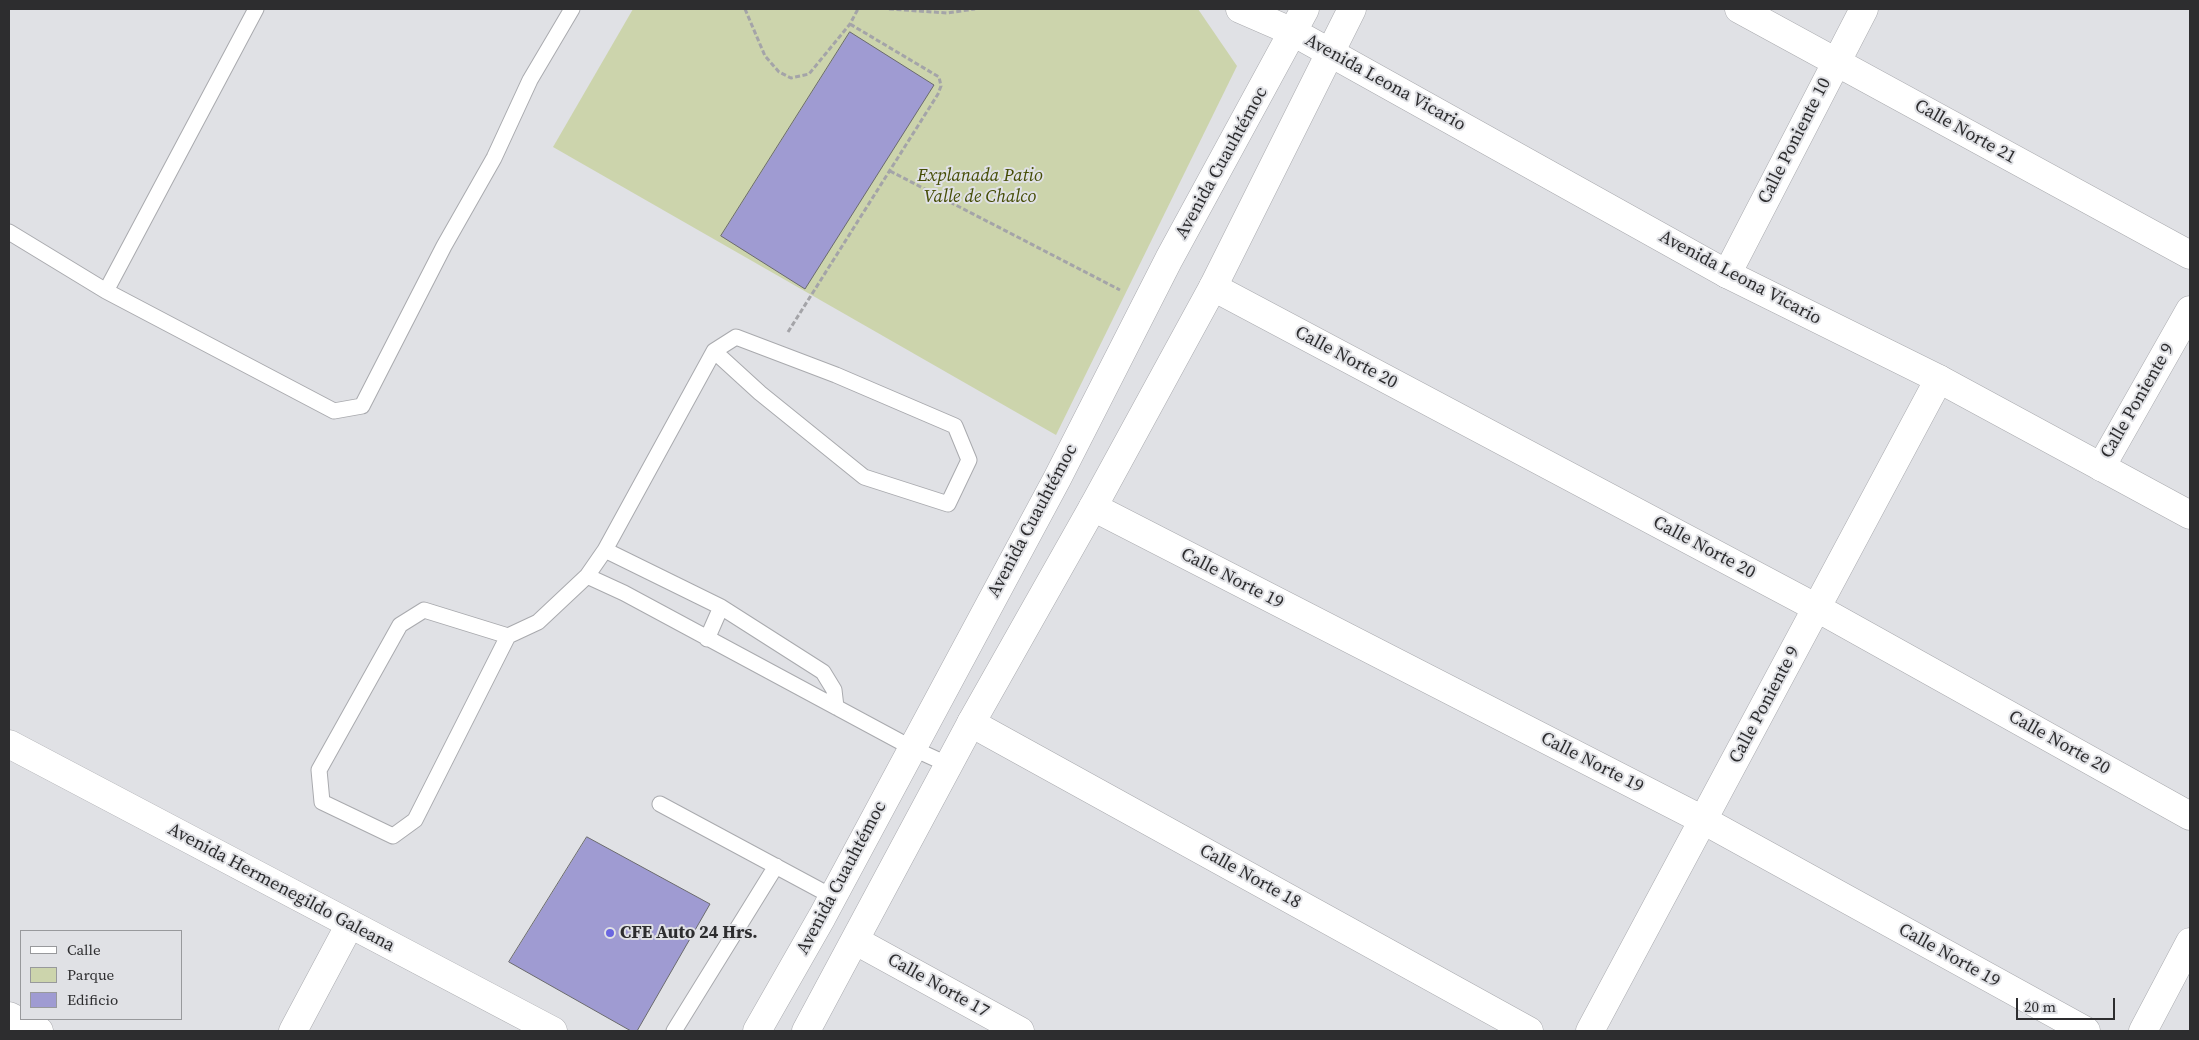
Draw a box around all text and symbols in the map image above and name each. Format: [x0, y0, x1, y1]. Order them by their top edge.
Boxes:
street label: Avenida Leona Vicario [1301, 30, 1469, 136]
street label: Calle Poniente 10 [1754, 75, 1836, 207]
street label: Avenida Cuauhtémoc [1171, 83, 1273, 243]
street label: Calle Norte 21 [1910, 95, 2020, 169]
park label: Explanada Patio Valle de Chalco [917, 165, 1043, 208]
street label: Avenida Leona Vicario [1655, 226, 1825, 330]
street label: Calle Norte 20 [1291, 322, 1401, 394]
street label: Calle Poniente 9 [2096, 340, 2180, 462]
street label: Avenida Cuauhtémoc [983, 441, 1083, 601]
street label: Calle Norte 20 [1649, 512, 1759, 584]
street label: Calle Norte 19 [1177, 544, 1287, 614]
street label: Calle Poniente 9 [1725, 643, 1805, 767]
street label: Calle Norte 20 [2004, 706, 2114, 780]
street label: Calle Norte 19 [1537, 728, 1647, 798]
street label: Avenida Cuauhtémoc [792, 798, 892, 958]
street label: Avenida Hermenegildo Galeana [164, 819, 398, 957]
street label: Calle Norte 18 [1195, 840, 1305, 914]
street label: Calle Norte 19 [1894, 919, 2004, 993]
place label: CFE Auto 24 Hrs. [620, 922, 758, 944]
marker: CFE Auto 24 Hrs. [604, 927, 616, 939]
legend [20, 930, 182, 1020]
text: Calle [67, 939, 101, 960]
street label: Calle Norte 17 [883, 949, 993, 1023]
text: Parque [67, 964, 114, 985]
scale bar [2019, 988, 2118, 1020]
text: Edificio [67, 989, 118, 1010]
text: 20 m [2024, 996, 2056, 1017]

